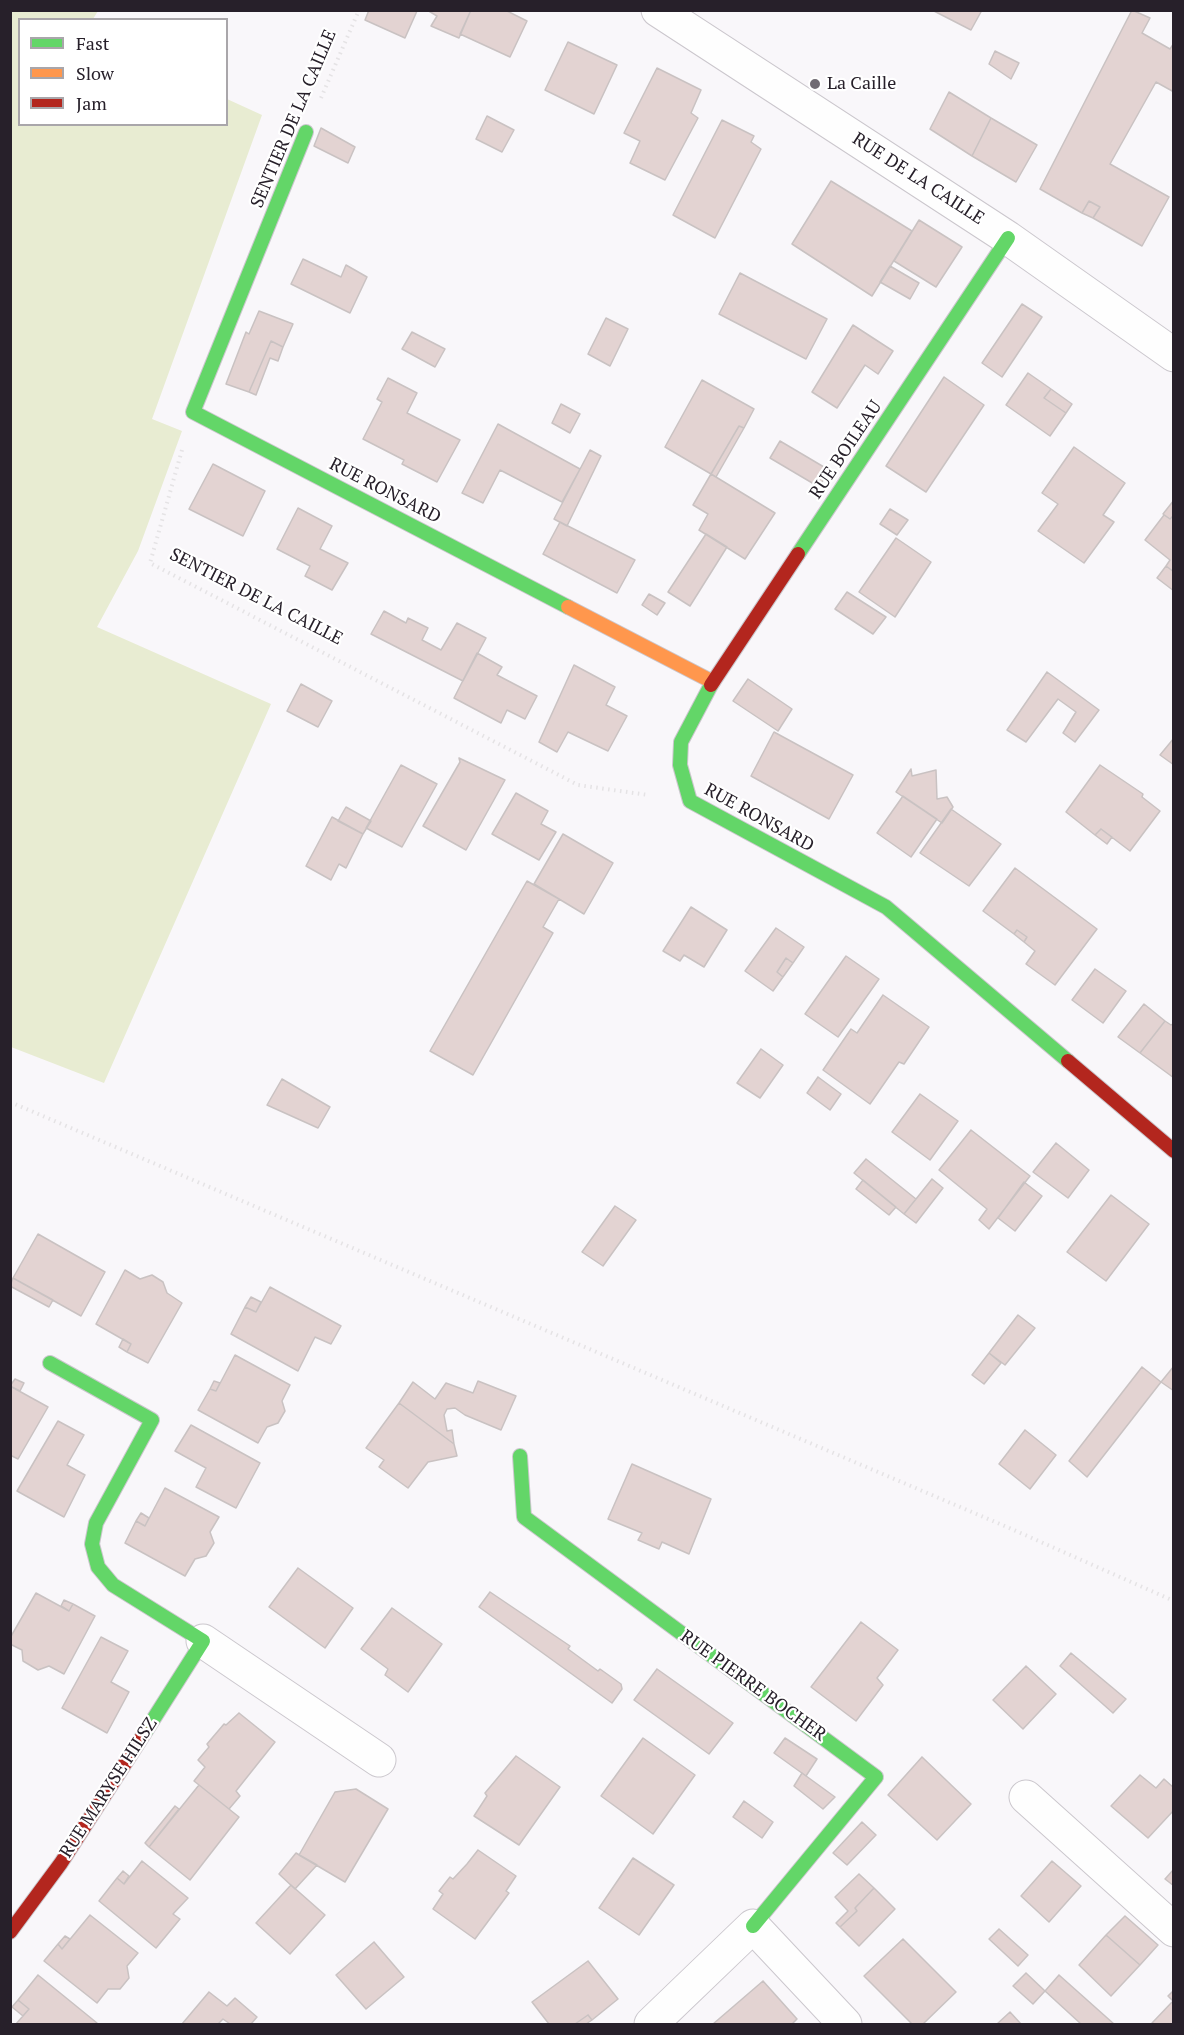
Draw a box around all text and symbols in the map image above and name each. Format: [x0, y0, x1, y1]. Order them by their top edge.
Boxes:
legend [18, 18, 228, 126]
street label: SENTIER DE LA CAILLE [247, 27, 341, 211]
text: Fast [76, 31, 109, 55]
text: Slow [76, 61, 114, 85]
place label: La Caille [827, 73, 896, 95]
marker: La Caille [808, 77, 822, 91]
text: Jam [76, 91, 107, 115]
street label: RUE DE LA CAILLE [848, 128, 988, 230]
street label: RUE BOILEAU [805, 397, 887, 503]
street label: RUE RONSARD [326, 454, 444, 528]
street label: SENTIER DE LA CAILLE [166, 544, 346, 650]
street label: RUE RONSARD [700, 779, 818, 857]
street label: RUE PIERRE BOCHER [676, 1626, 830, 1746]
street label: RUE MARYSE HILSZ [56, 1714, 162, 1862]

